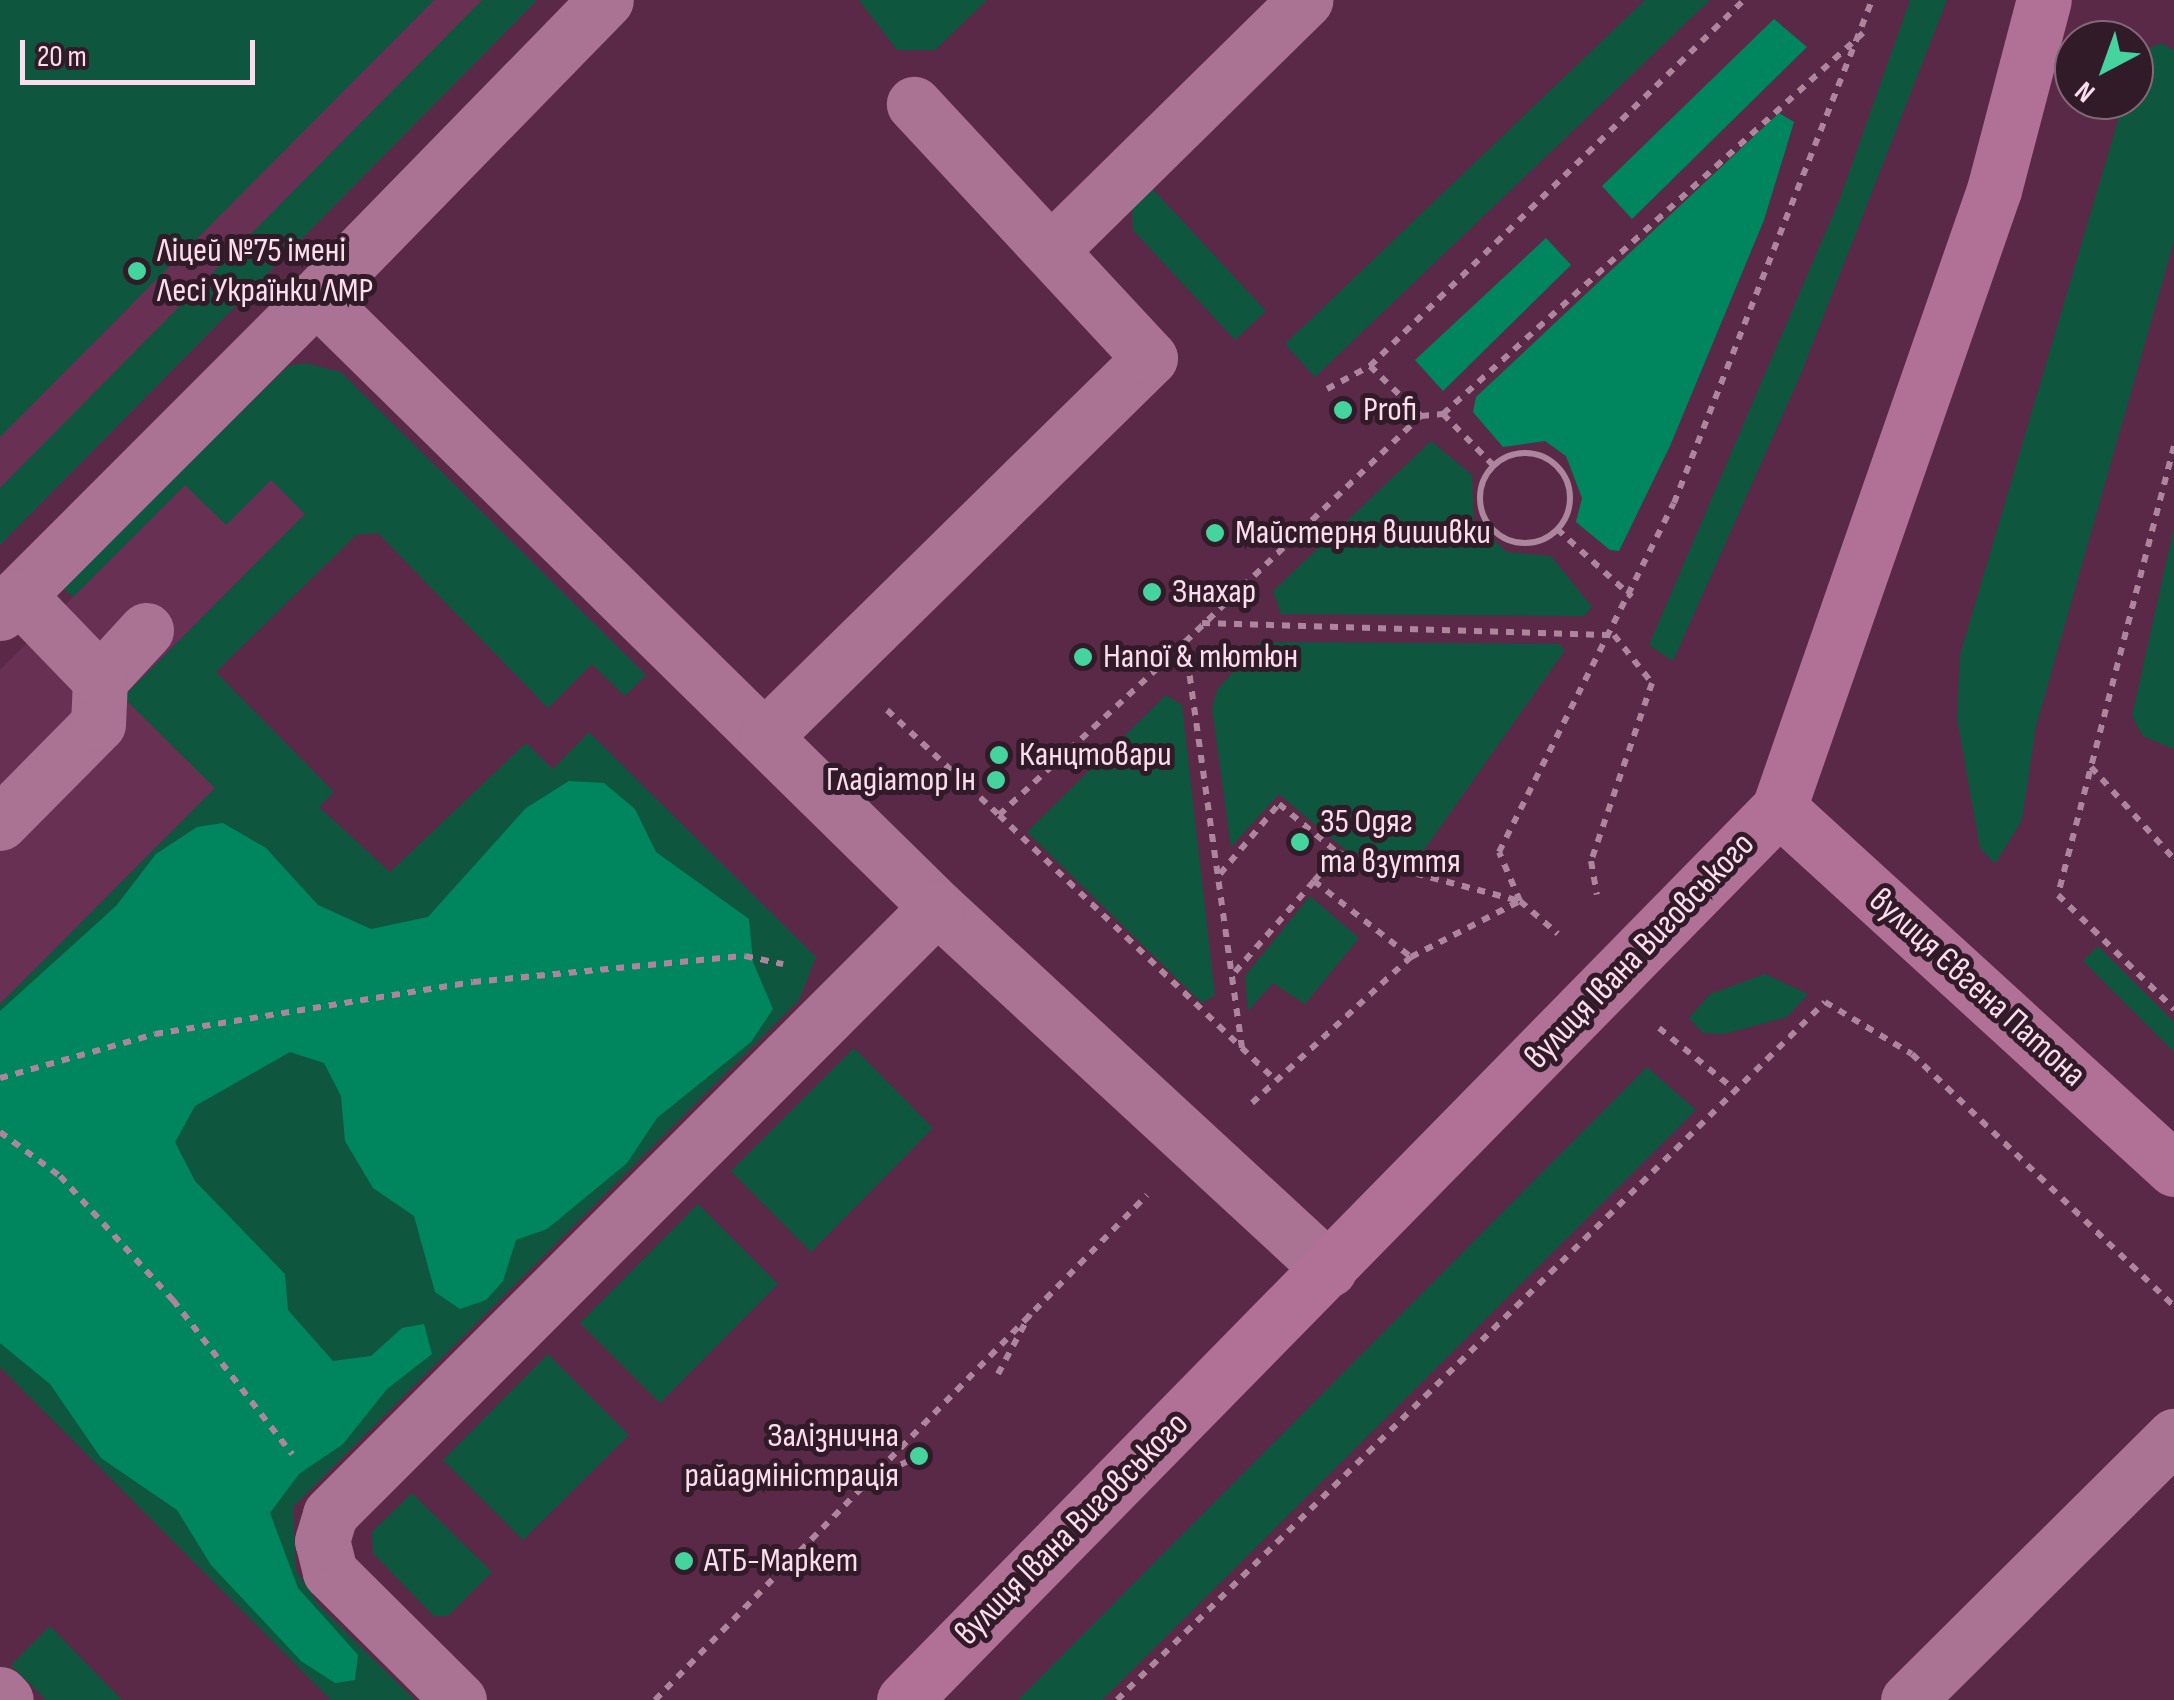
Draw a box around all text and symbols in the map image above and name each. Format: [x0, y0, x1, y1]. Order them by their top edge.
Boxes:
scale bar [25, 20, 260, 82]
north arrow [2054, 20, 2154, 120]
text: 20 m [37, 39, 87, 75]
text: N [2069, 74, 2102, 109]
place label: Ліцей №75 імені Лесі Українки ЛМР [157, 230, 373, 312]
marker: Ліцей №75 імені Лесі Українки ЛМР [126, 260, 148, 282]
place label: Profi [1363, 389, 1417, 431]
marker: Profi [1332, 399, 1354, 421]
place label: Майстерня вишивки [1235, 512, 1491, 554]
marker: Майстерня вишивки [1204, 522, 1226, 544]
place label: Знахар [1172, 571, 1256, 613]
marker: Знахар [1141, 581, 1163, 603]
place label: Напої & тютюн [1103, 636, 1298, 678]
marker: Напої & тютюн [1072, 646, 1094, 668]
place label: Канцтовари [1019, 734, 1172, 776]
marker: Канцтовари [988, 744, 1010, 766]
place label: Гладіатор Ін [826, 759, 976, 801]
marker: Гладіатор Ін [985, 769, 1007, 791]
place label: 35 Одяг та взуття [1320, 801, 1461, 883]
street label: вулиця Івана Виговського [1516, 824, 1764, 1078]
marker: 35 Одяг та взуття [1289, 831, 1311, 853]
street label: вулиця Євгена Патона [1860, 880, 2094, 1096]
street label: вулиця Івана Виговського [947, 1404, 1197, 1654]
place label: Залізнична райадміністрація [685, 1415, 899, 1497]
marker: Залізнична райадміністрація [908, 1445, 930, 1467]
place label: АТБ-Маркет [704, 1540, 858, 1582]
marker: АТБ-Маркет [673, 1550, 695, 1572]

